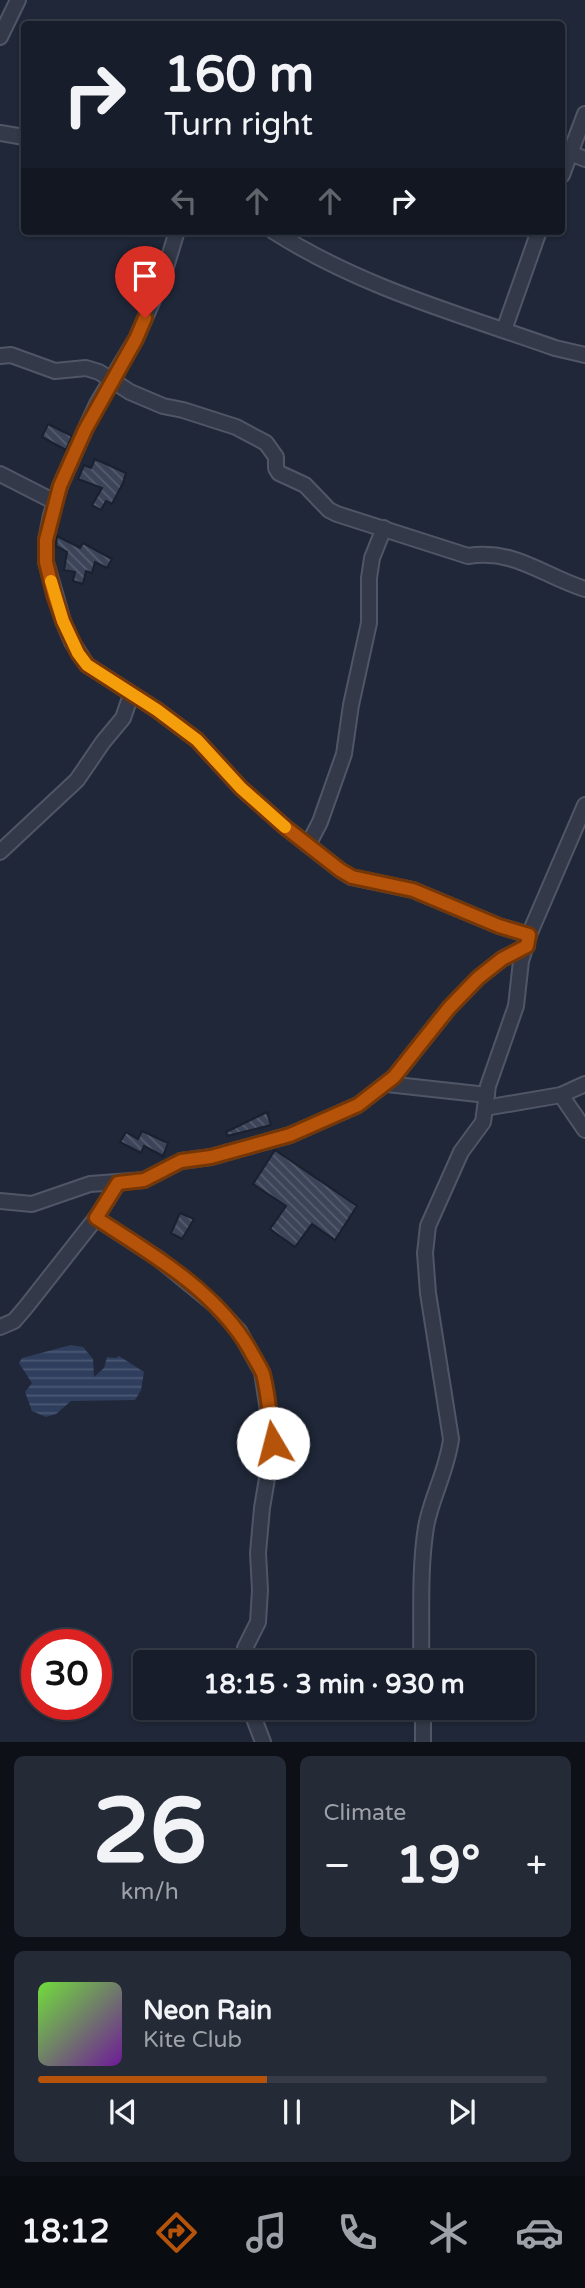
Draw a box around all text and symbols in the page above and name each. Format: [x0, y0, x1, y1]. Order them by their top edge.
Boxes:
text: 160 m [164, 46, 314, 105]
icon: right [49, 49, 140, 140]
text: Turn right [164, 106, 313, 144]
icon: left [165, 182, 203, 220]
icon: ahead [238, 182, 276, 220]
icon: ahead [311, 182, 349, 220]
icon: right [384, 182, 422, 220]
pin [115, 246, 175, 318]
icon: arrive [126, 257, 164, 295]
position arrow [236, 1406, 310, 1480]
speed limit sign: 30 [21, 1629, 112, 1720]
text: 18:15 · 3 min · 930 m [203, 1669, 465, 1700]
text: 26 [93, 1777, 207, 1887]
text: Climate [324, 1799, 406, 1827]
text: 19° [396, 1834, 481, 1897]
text: − [324, 1843, 351, 1889]
text: + [526, 1843, 547, 1889]
text: km/h [121, 1878, 179, 1906]
text: Neon Rain [143, 1995, 272, 2026]
text: Kite Club [143, 2026, 242, 2054]
icon: previous [104, 2093, 142, 2131]
icon: pause [273, 2093, 311, 2131]
icon: next [443, 2093, 481, 2131]
icon: directions [152, 2208, 201, 2257]
icon: music [242, 2208, 291, 2257]
icon: phone [333, 2208, 382, 2257]
icon: climate [424, 2208, 473, 2257]
icon: car [515, 2208, 564, 2257]
text: 18:12 [21, 2213, 110, 2251]

